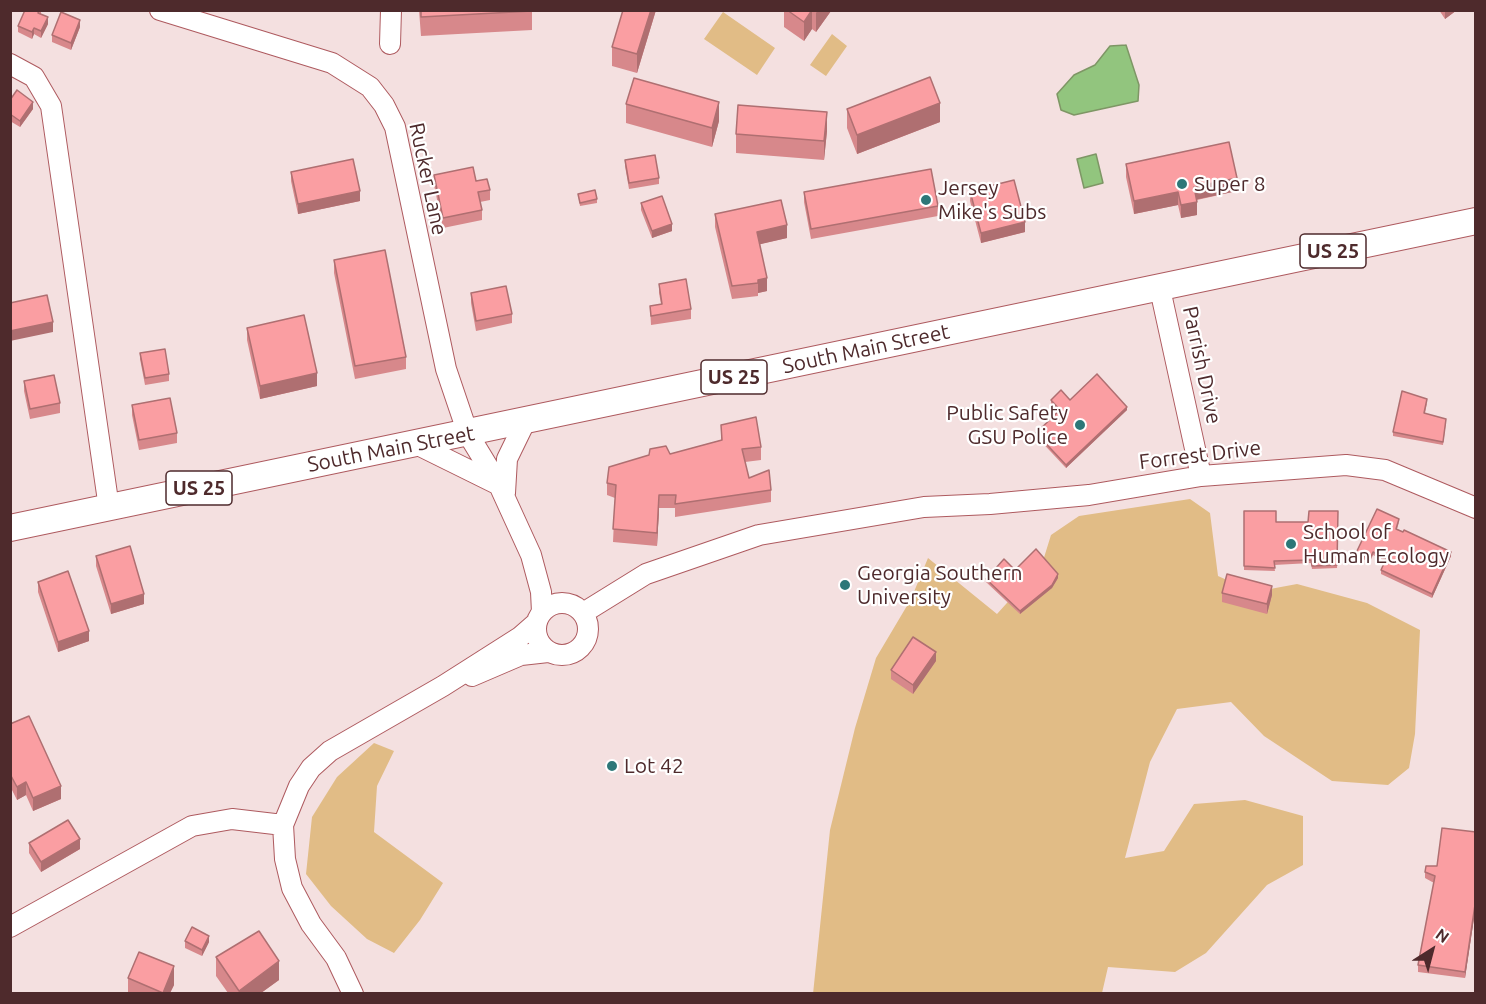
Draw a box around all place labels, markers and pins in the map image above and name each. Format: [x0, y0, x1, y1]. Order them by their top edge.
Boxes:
place label: Super 8 [1194, 171, 1265, 197]
place label: Jersey Mike's Subs [938, 175, 1046, 225]
marker: Super 8 [1175, 177, 1189, 191]
marker: Jersey Mike's Subs [919, 193, 933, 207]
place label: Public Safety GSU Police [946, 400, 1068, 450]
marker: Public Safety GSU Police [1073, 418, 1087, 432]
place label: School of Human Ecology [1303, 519, 1449, 569]
marker: School of Human Ecology [1284, 537, 1298, 551]
place label: Georgia Southern University [857, 560, 1023, 610]
marker: Georgia Southern University [838, 578, 852, 592]
place label: Lot 42 [624, 753, 684, 779]
marker: Lot 42 [605, 759, 619, 773]

